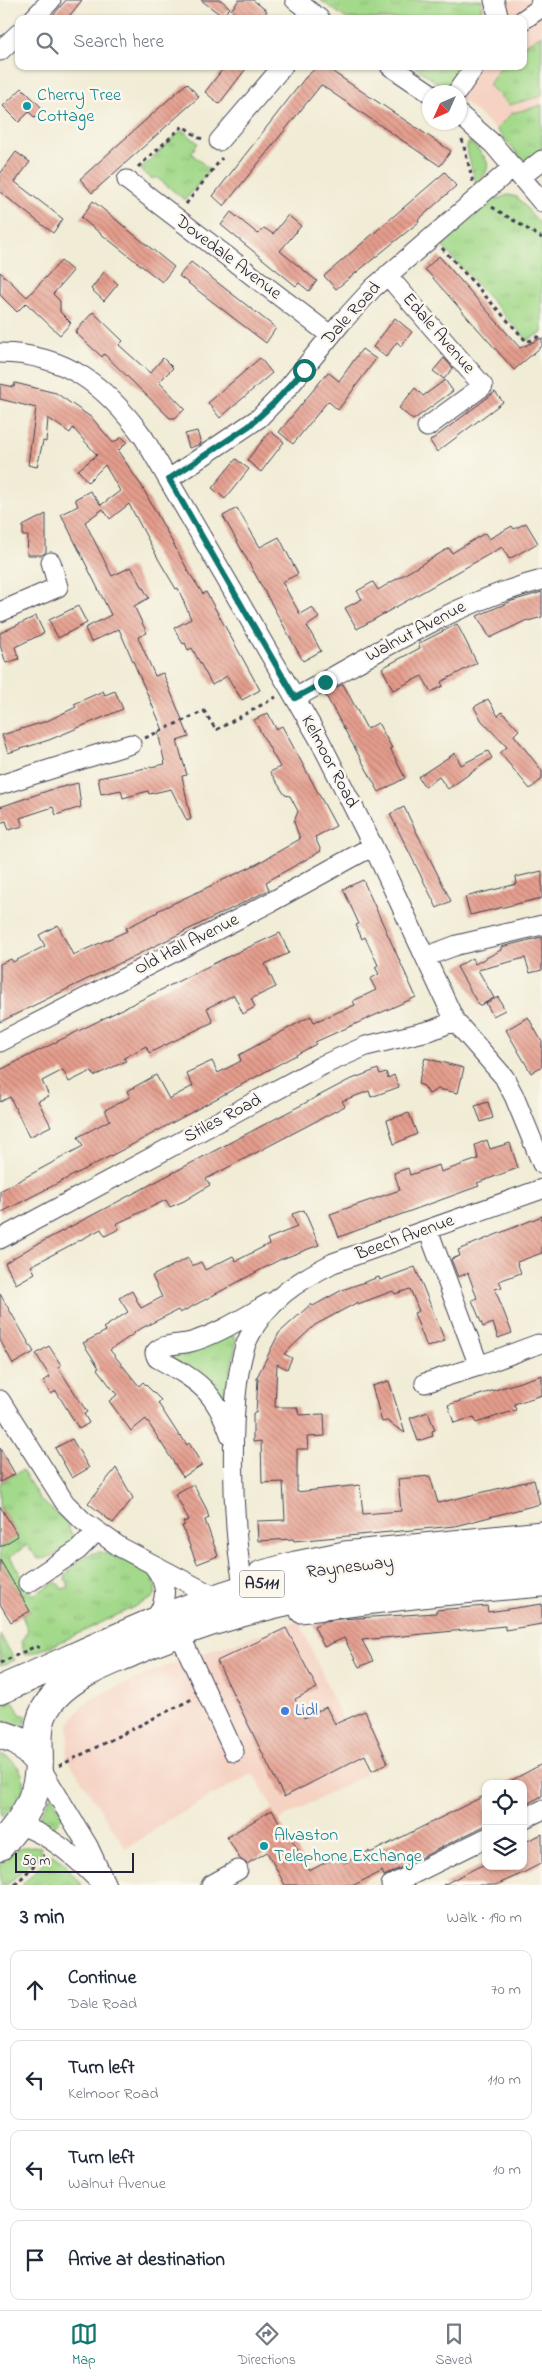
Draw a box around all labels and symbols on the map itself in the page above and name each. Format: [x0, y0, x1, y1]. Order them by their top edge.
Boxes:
place label: Cherry Tree Cottage [37, 83, 122, 131]
north arrow [422, 85, 467, 130]
marker: Cherry Tree Cottage [21, 100, 33, 112]
street label: Dovedale Avenue [169, 209, 287, 307]
street label: Dale Road [316, 276, 388, 352]
street label: Edale Avenue [395, 288, 481, 381]
route start [293, 359, 316, 382]
street label: Walnut Avenue [361, 594, 472, 669]
route end [314, 671, 337, 694]
street label: Kelmoor Road [294, 711, 364, 813]
street label: Old Hall Avenue [130, 907, 245, 982]
street label: Stiles Road [179, 1088, 267, 1150]
street label: Beech Avenue [351, 1208, 459, 1268]
street label: Raynesway [305, 1550, 395, 1586]
road number: A5111 [240, 1570, 284, 1598]
place label: Lidl [295, 1698, 318, 1724]
marker: Lidl [279, 1705, 291, 1717]
place label: Alvaston Telephone Exchange [274, 1823, 423, 1871]
marker: Alvaston Telephone Exchange [258, 1840, 270, 1852]
scale bar [15, 1850, 134, 1873]

